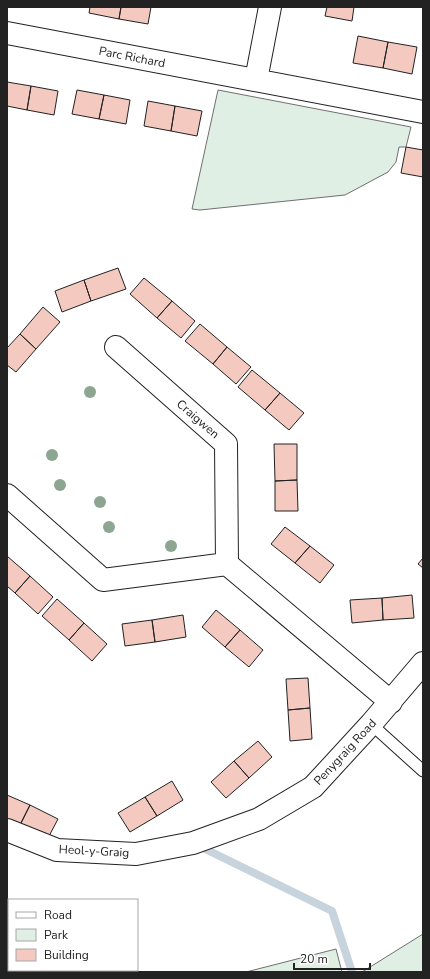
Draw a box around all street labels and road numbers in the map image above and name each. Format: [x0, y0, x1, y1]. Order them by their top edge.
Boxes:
street label: Parc Richard [97, 43, 167, 71]
street label: Craigwen [173, 396, 223, 442]
street label: Penygraig Road [310, 715, 380, 789]
street label: Heol-y-Graig [58, 841, 130, 861]

